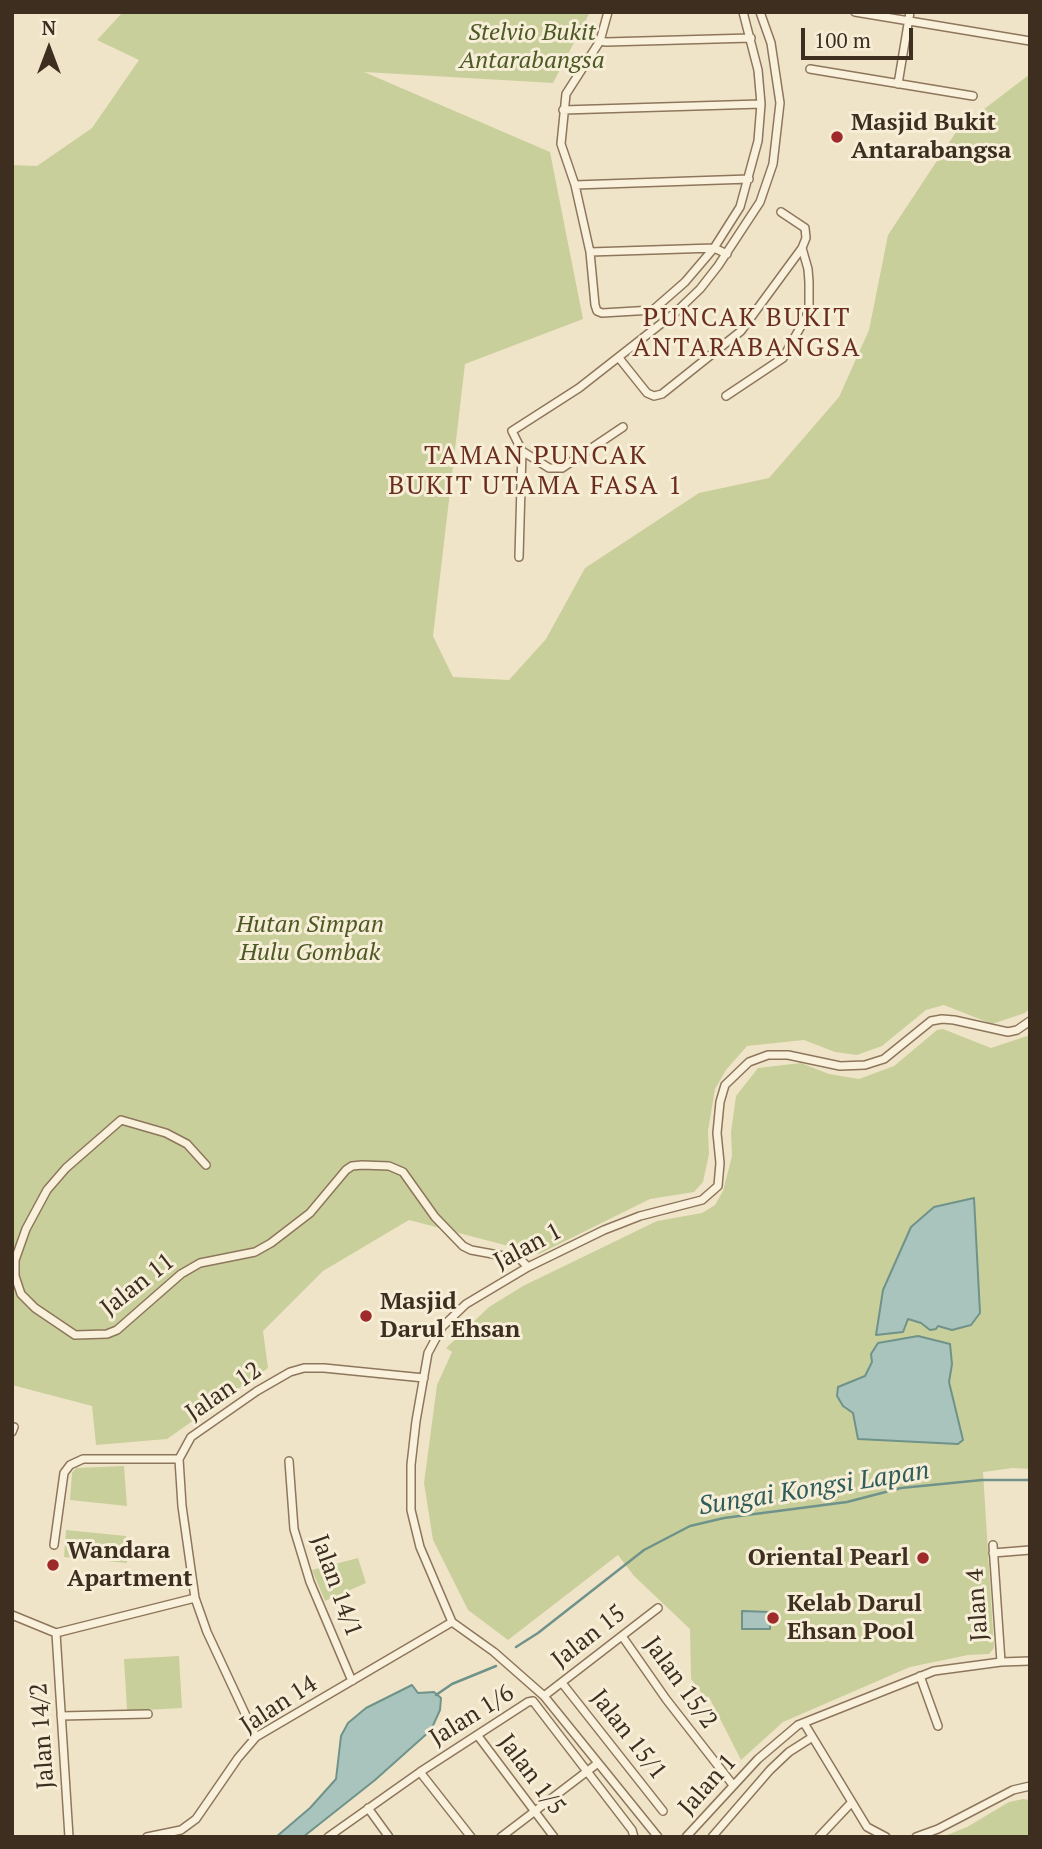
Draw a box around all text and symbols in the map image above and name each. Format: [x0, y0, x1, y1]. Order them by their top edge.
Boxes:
north arrow [14, 14, 84, 84]
scale bar [804, 14, 916, 58]
text: N [42, 15, 56, 40]
park label: Stelvio Bukit Antarabangsa [459, 19, 605, 75]
text: 100 m [814, 26, 871, 54]
place label: Masjid Bukit Antarabangsa [851, 109, 1011, 165]
marker: Masjid Bukit Antarabangsa [829, 129, 845, 145]
district label: PUNCAK BUKIT ANTARABANGSA [634, 303, 860, 364]
district label: TAMAN PUNCAK BUKIT UTAMA FASA 1 [390, 441, 682, 503]
park label: Hutan Simpan Hulu Gombak [236, 911, 384, 967]
street label: Jalan 1 [489, 1217, 567, 1277]
street label: Jalan 11 [96, 1247, 180, 1323]
place label: Masjid Darul Ehsan [380, 1288, 520, 1344]
marker: Masjid Darul Ehsan [358, 1308, 374, 1324]
street label: Jalan 12 [181, 1356, 267, 1428]
water label: Sungai Kongsi Lapan [696, 1455, 932, 1523]
street label: Jalan 14/1 [304, 1531, 368, 1641]
place label: Wandara Apartment [67, 1537, 192, 1593]
place label: Oriental Pearl [748, 1544, 909, 1572]
marker: Oriental Pearl [915, 1550, 931, 1566]
marker: Wandara Apartment [45, 1557, 61, 1573]
street label: Jalan 4 [961, 1568, 995, 1642]
place label: Kelab Darul Ehsan Pool [787, 1590, 922, 1646]
street label: Jalan 15 [547, 1599, 631, 1675]
marker: Kelab Darul Ehsan Pool [765, 1610, 781, 1626]
street label: Jalan 15/2 [637, 1632, 723, 1734]
street label: Jalan 14 [235, 1670, 323, 1740]
street label: Jalan 1/6 [425, 1679, 519, 1753]
street label: Jalan 14/2 [25, 1682, 61, 1790]
street label: Jalan 15/1 [584, 1684, 672, 1786]
street label: Jalan 1/5 [491, 1729, 571, 1821]
street label: Jalan 1 [673, 1748, 743, 1822]

